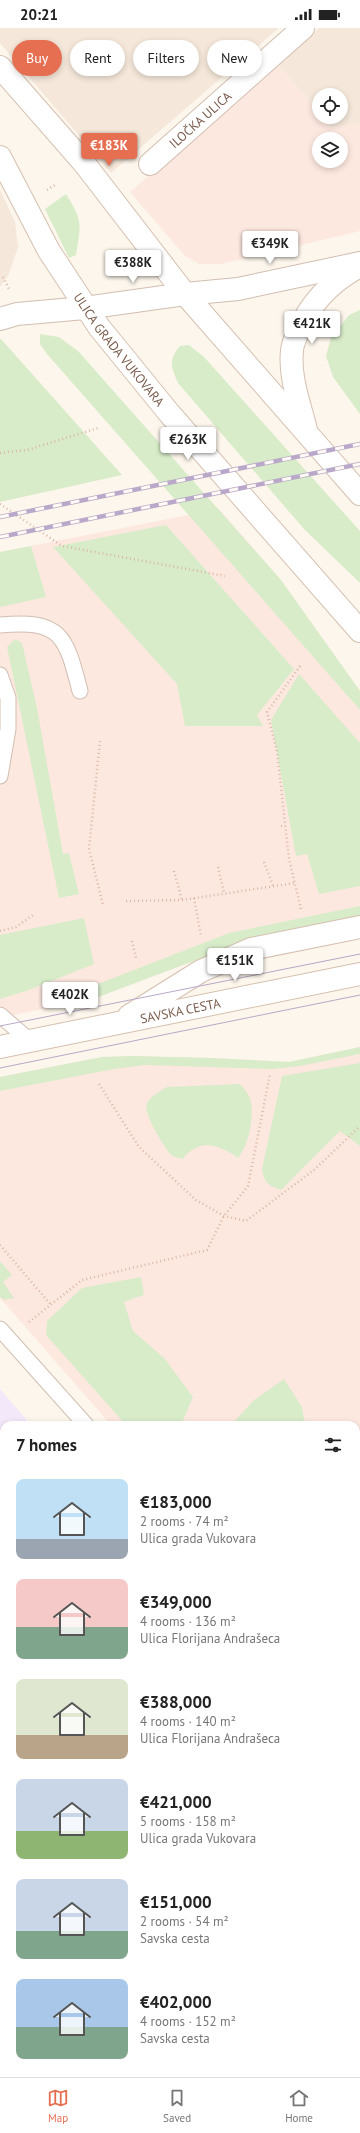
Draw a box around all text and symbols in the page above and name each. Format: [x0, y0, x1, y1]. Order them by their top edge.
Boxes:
text: 20:21 [20, 5, 58, 24]
chip: Buy [12, 40, 62, 76]
chip: Rent [70, 40, 125, 76]
chip: Filters [133, 40, 199, 76]
chip: New [207, 40, 262, 76]
street label: ILOČKA ULICA [166, 87, 235, 152]
map controls [312, 88, 348, 168]
button: locate [312, 88, 348, 124]
button: layers [312, 132, 348, 168]
pin: €183K [81, 133, 137, 167]
text: €183K [90, 137, 128, 154]
pin: €349K [242, 231, 298, 265]
text: €349K [251, 235, 289, 252]
pin: €388K [105, 250, 161, 284]
text: €388K [114, 254, 152, 271]
street label: ULICA GRADA VUKOVARA [70, 290, 168, 410]
pin: €421K [284, 311, 340, 345]
text: €421K [293, 315, 331, 332]
pin: €263K [160, 427, 216, 461]
text: €263K [169, 431, 207, 448]
pin: €151K [207, 948, 263, 982]
text: €151K [216, 952, 254, 969]
pin: €402K [42, 982, 98, 1016]
text: €402K [51, 986, 89, 1003]
street label: SAVSKA CESTA [139, 994, 222, 1027]
text: 7 homes [16, 1434, 77, 1456]
icon: filters [322, 1434, 344, 1456]
text: €183,000 [140, 1491, 212, 1513]
icon: home [48, 1495, 96, 1543]
text: 2 rooms · 74 m² [140, 1513, 229, 1530]
text: Ulica grada Vukovara [140, 1530, 256, 1547]
text: €349,000 [140, 1591, 212, 1613]
icon: home [48, 1595, 96, 1643]
text: 4 rooms · 136 m² [140, 1613, 236, 1630]
text: Ulica Florijana Andrašeca [140, 1630, 280, 1647]
text: €388,000 [140, 1691, 212, 1713]
icon: home [48, 1695, 96, 1743]
text: 4 rooms · 140 m² [140, 1713, 236, 1730]
text: Ulica Florijana Andrašeca [140, 1730, 280, 1747]
text: €421,000 [140, 1791, 212, 1813]
icon: home [48, 1795, 96, 1843]
text: 5 rooms · 158 m² [140, 1813, 236, 1830]
text: Ulica grada Vukovara [140, 1830, 256, 1847]
text: €151,000 [140, 1891, 212, 1913]
icon: home [48, 1895, 96, 1943]
text: 2 rooms · 54 m² [140, 1913, 229, 1930]
text: Savska cesta [140, 1930, 210, 1947]
text: €402,000 [140, 1991, 212, 2013]
icon: home [48, 1995, 96, 2043]
text: 4 rooms · 152 m² [140, 2013, 236, 2030]
text: Savska cesta [140, 2030, 210, 2047]
tab: Map [47, 2087, 69, 2125]
tab: Saved [163, 2087, 191, 2125]
tab: Home [285, 2087, 313, 2125]

